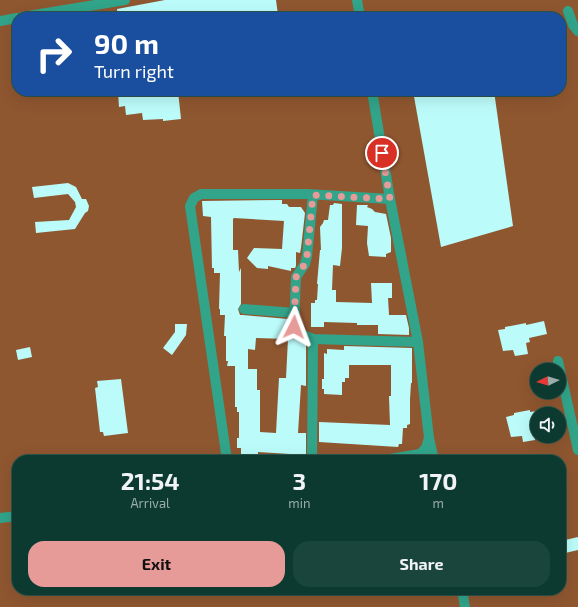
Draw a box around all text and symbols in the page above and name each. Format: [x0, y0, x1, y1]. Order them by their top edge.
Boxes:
text: 90 m [94, 26, 159, 60]
icon: right [28, 28, 80, 80]
text: Turn right [94, 60, 174, 82]
pin [365, 136, 399, 170]
icon: arrive [371, 142, 393, 164]
position arrow [273, 306, 315, 348]
north arrow [530, 363, 566, 399]
map controls [530, 363, 566, 443]
button: sound [530, 407, 566, 443]
text: 21:54 [121, 466, 180, 495]
text: 3 [293, 466, 306, 495]
text: 170 [419, 466, 457, 495]
text: Arrival [130, 495, 170, 511]
text: min [288, 495, 310, 511]
text: m [433, 495, 444, 511]
button: Exit [28, 541, 285, 587]
button: Share [293, 541, 550, 587]

